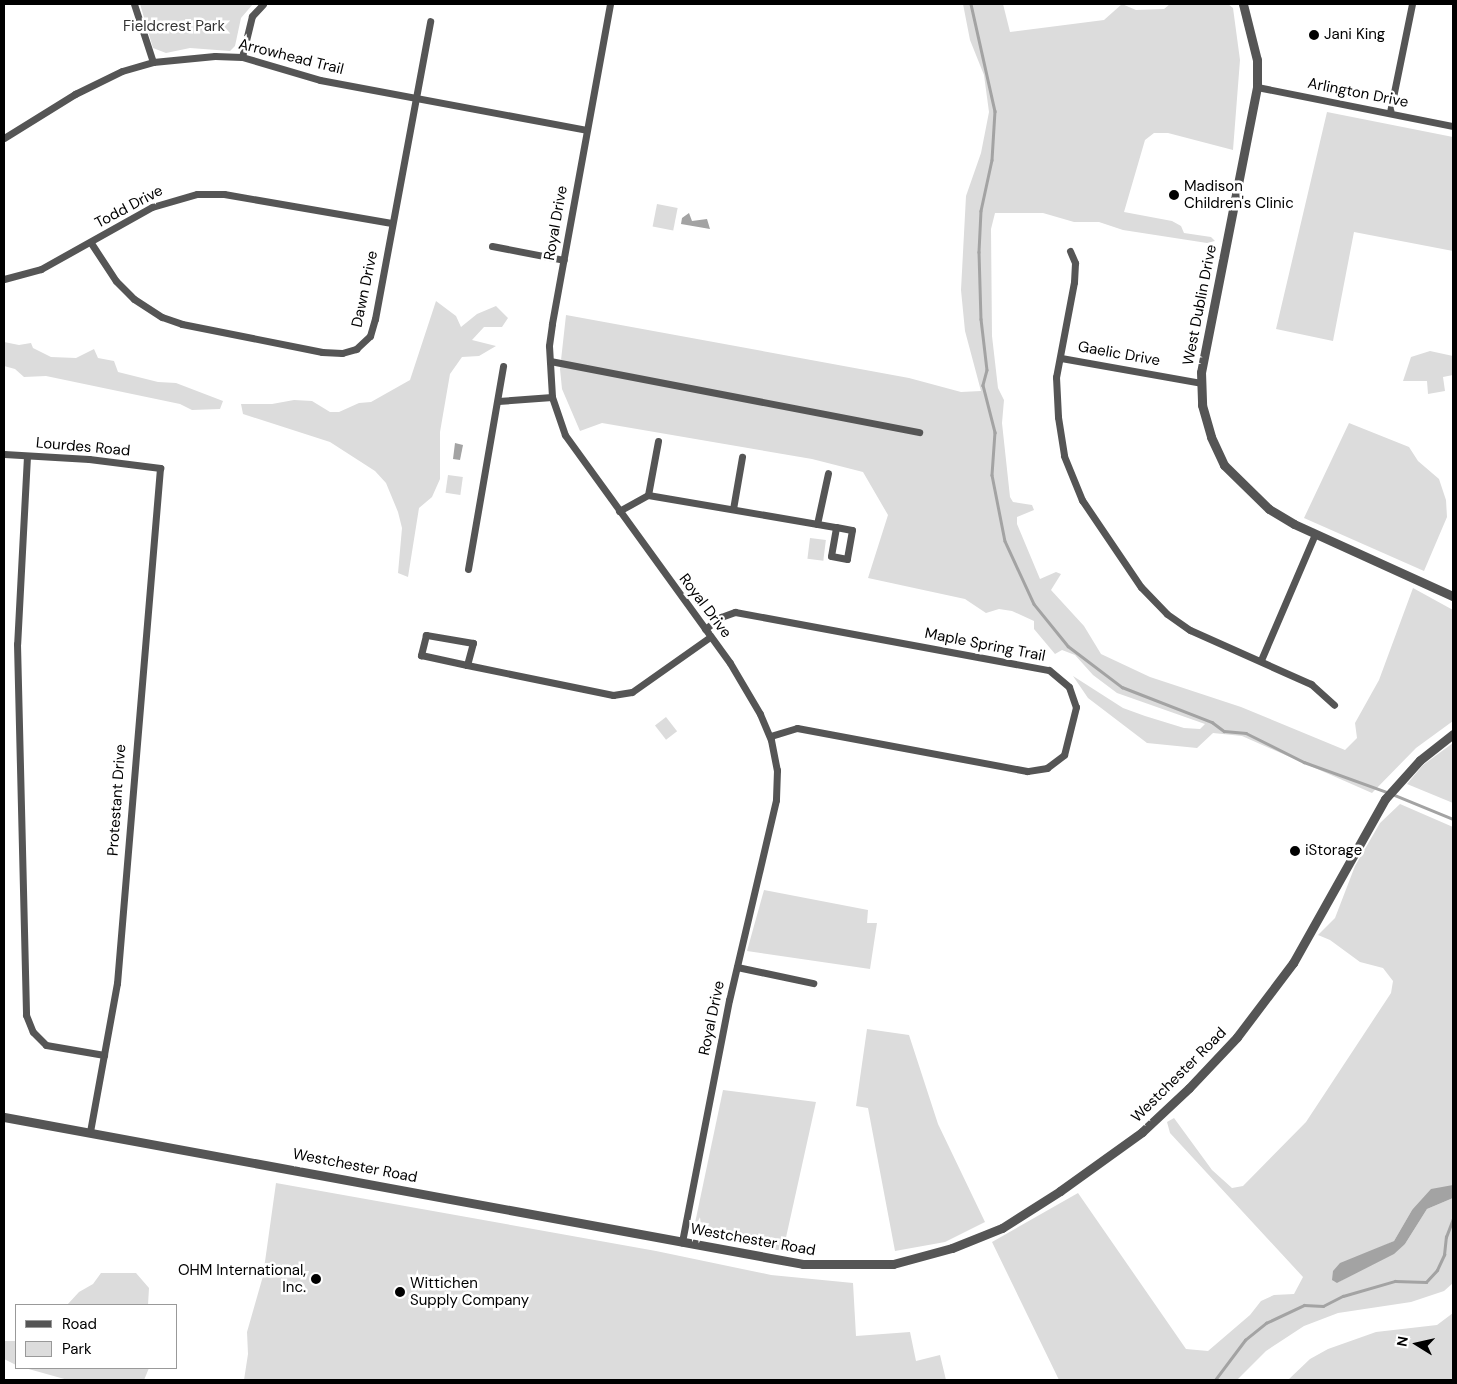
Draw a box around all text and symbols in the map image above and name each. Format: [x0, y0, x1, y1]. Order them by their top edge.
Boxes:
park label: Fieldcrest Park [123, 18, 225, 36]
place label: Jani King [1324, 26, 1385, 44]
marker: Jani King [1308, 29, 1320, 41]
street label: Arrowhead Trail [237, 35, 345, 79]
street label: Arlington Drive [1306, 74, 1410, 112]
place label: Madison Children's Clinic [1184, 177, 1294, 212]
street label: Todd Drive [92, 182, 166, 232]
street label: Royal Drive [541, 184, 571, 262]
marker: Madison Children's Clinic [1168, 189, 1180, 201]
street label: West Dublin Drive [1179, 243, 1221, 367]
street label: Dawn Drive [348, 249, 382, 329]
street label: Gaelic Drive [1077, 338, 1161, 370]
street label: Lourdes Road [35, 434, 131, 460]
street label: Royal Drive [675, 570, 735, 642]
street label: Maple Spring Trail [923, 624, 1047, 666]
street label: Protestant Drive [104, 744, 130, 856]
place label: iStorage [1305, 842, 1362, 860]
marker: iStorage [1289, 845, 1301, 857]
street label: Royal Drive [695, 979, 729, 1057]
street label: Westchester Road [1128, 1024, 1230, 1126]
street label: Westchester Road [291, 1145, 419, 1187]
street label: Westchester Road [689, 1220, 817, 1260]
place label: OHM International, Inc. [178, 1261, 306, 1296]
marker: OHM International, Inc. [310, 1273, 322, 1285]
place label: Wittichen Supply Company [410, 1274, 529, 1309]
marker: Wittichen Supply Company [394, 1286, 406, 1298]
legend [15, 1304, 178, 1369]
text: Road [62, 1314, 97, 1334]
north arrow [1392, 1319, 1442, 1369]
text: N [1392, 1335, 1412, 1348]
text: Park [62, 1339, 92, 1359]

